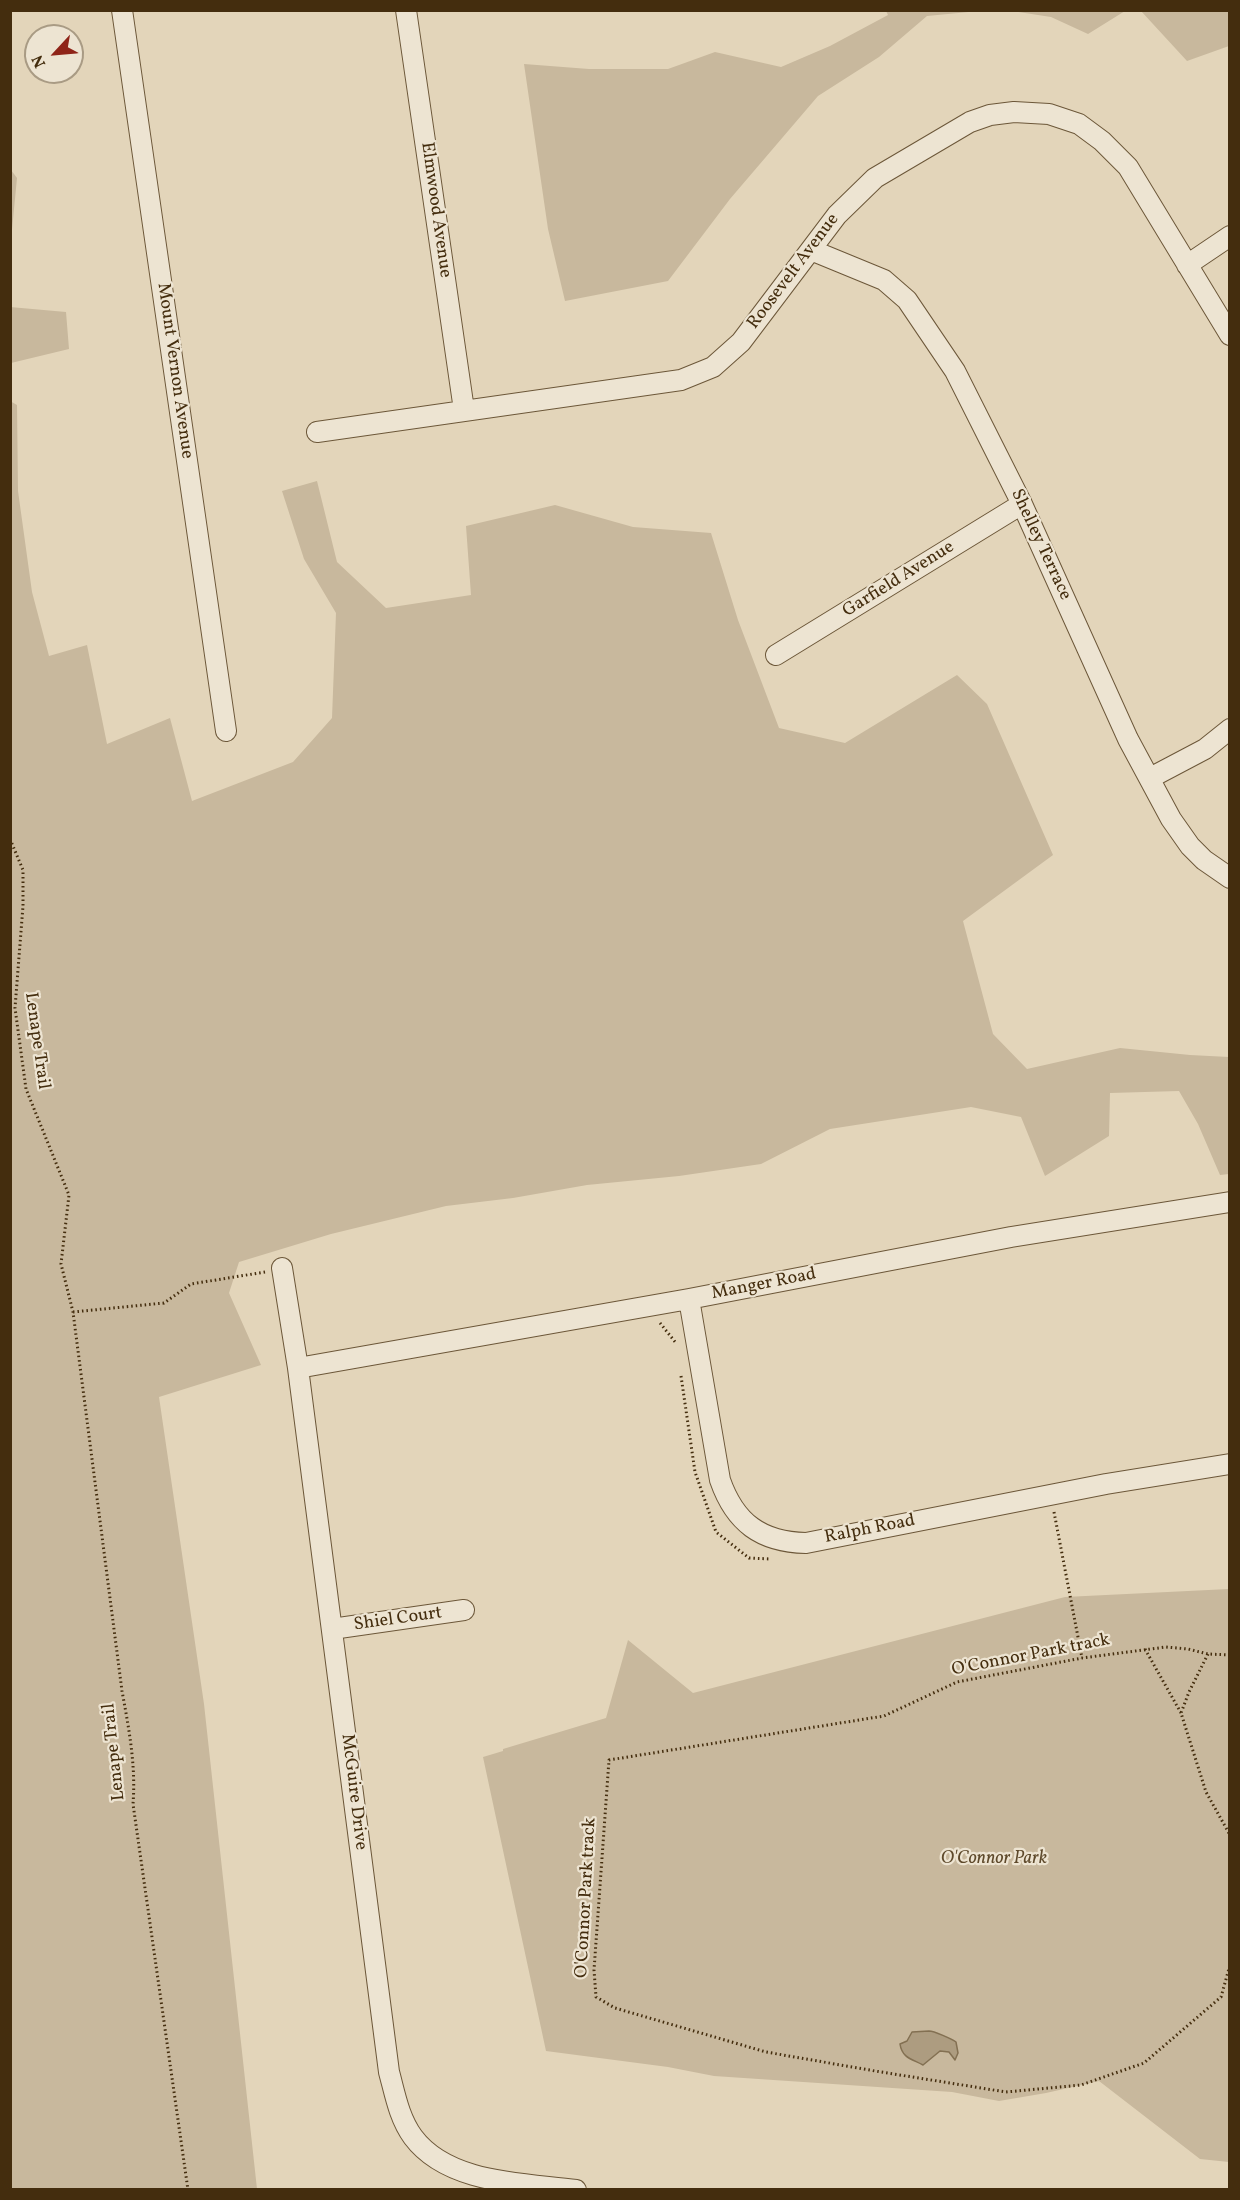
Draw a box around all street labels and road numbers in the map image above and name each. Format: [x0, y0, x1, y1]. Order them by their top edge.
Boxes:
street label: Elmwood Avenue [415, 141, 455, 279]
street label: Roosevelt Avenue [743, 210, 845, 334]
street label: Mount Vernon Avenue [151, 282, 197, 460]
street label: Shelley Terrace [1005, 486, 1075, 604]
street label: Garfield Avenue [839, 537, 959, 623]
street label: Lenape Trail [18, 991, 54, 1091]
street label: Manger Road [710, 1264, 818, 1306]
street label: Ralph Road [823, 1511, 917, 1549]
street label: Shiel Court [352, 1603, 444, 1637]
street label: O'Connor Park track [950, 1630, 1112, 1682]
street label: Lenape Trail [99, 1702, 131, 1802]
street label: McGuire Drive [335, 1733, 371, 1851]
street label: O'Connor Park track [572, 1817, 602, 1979]

